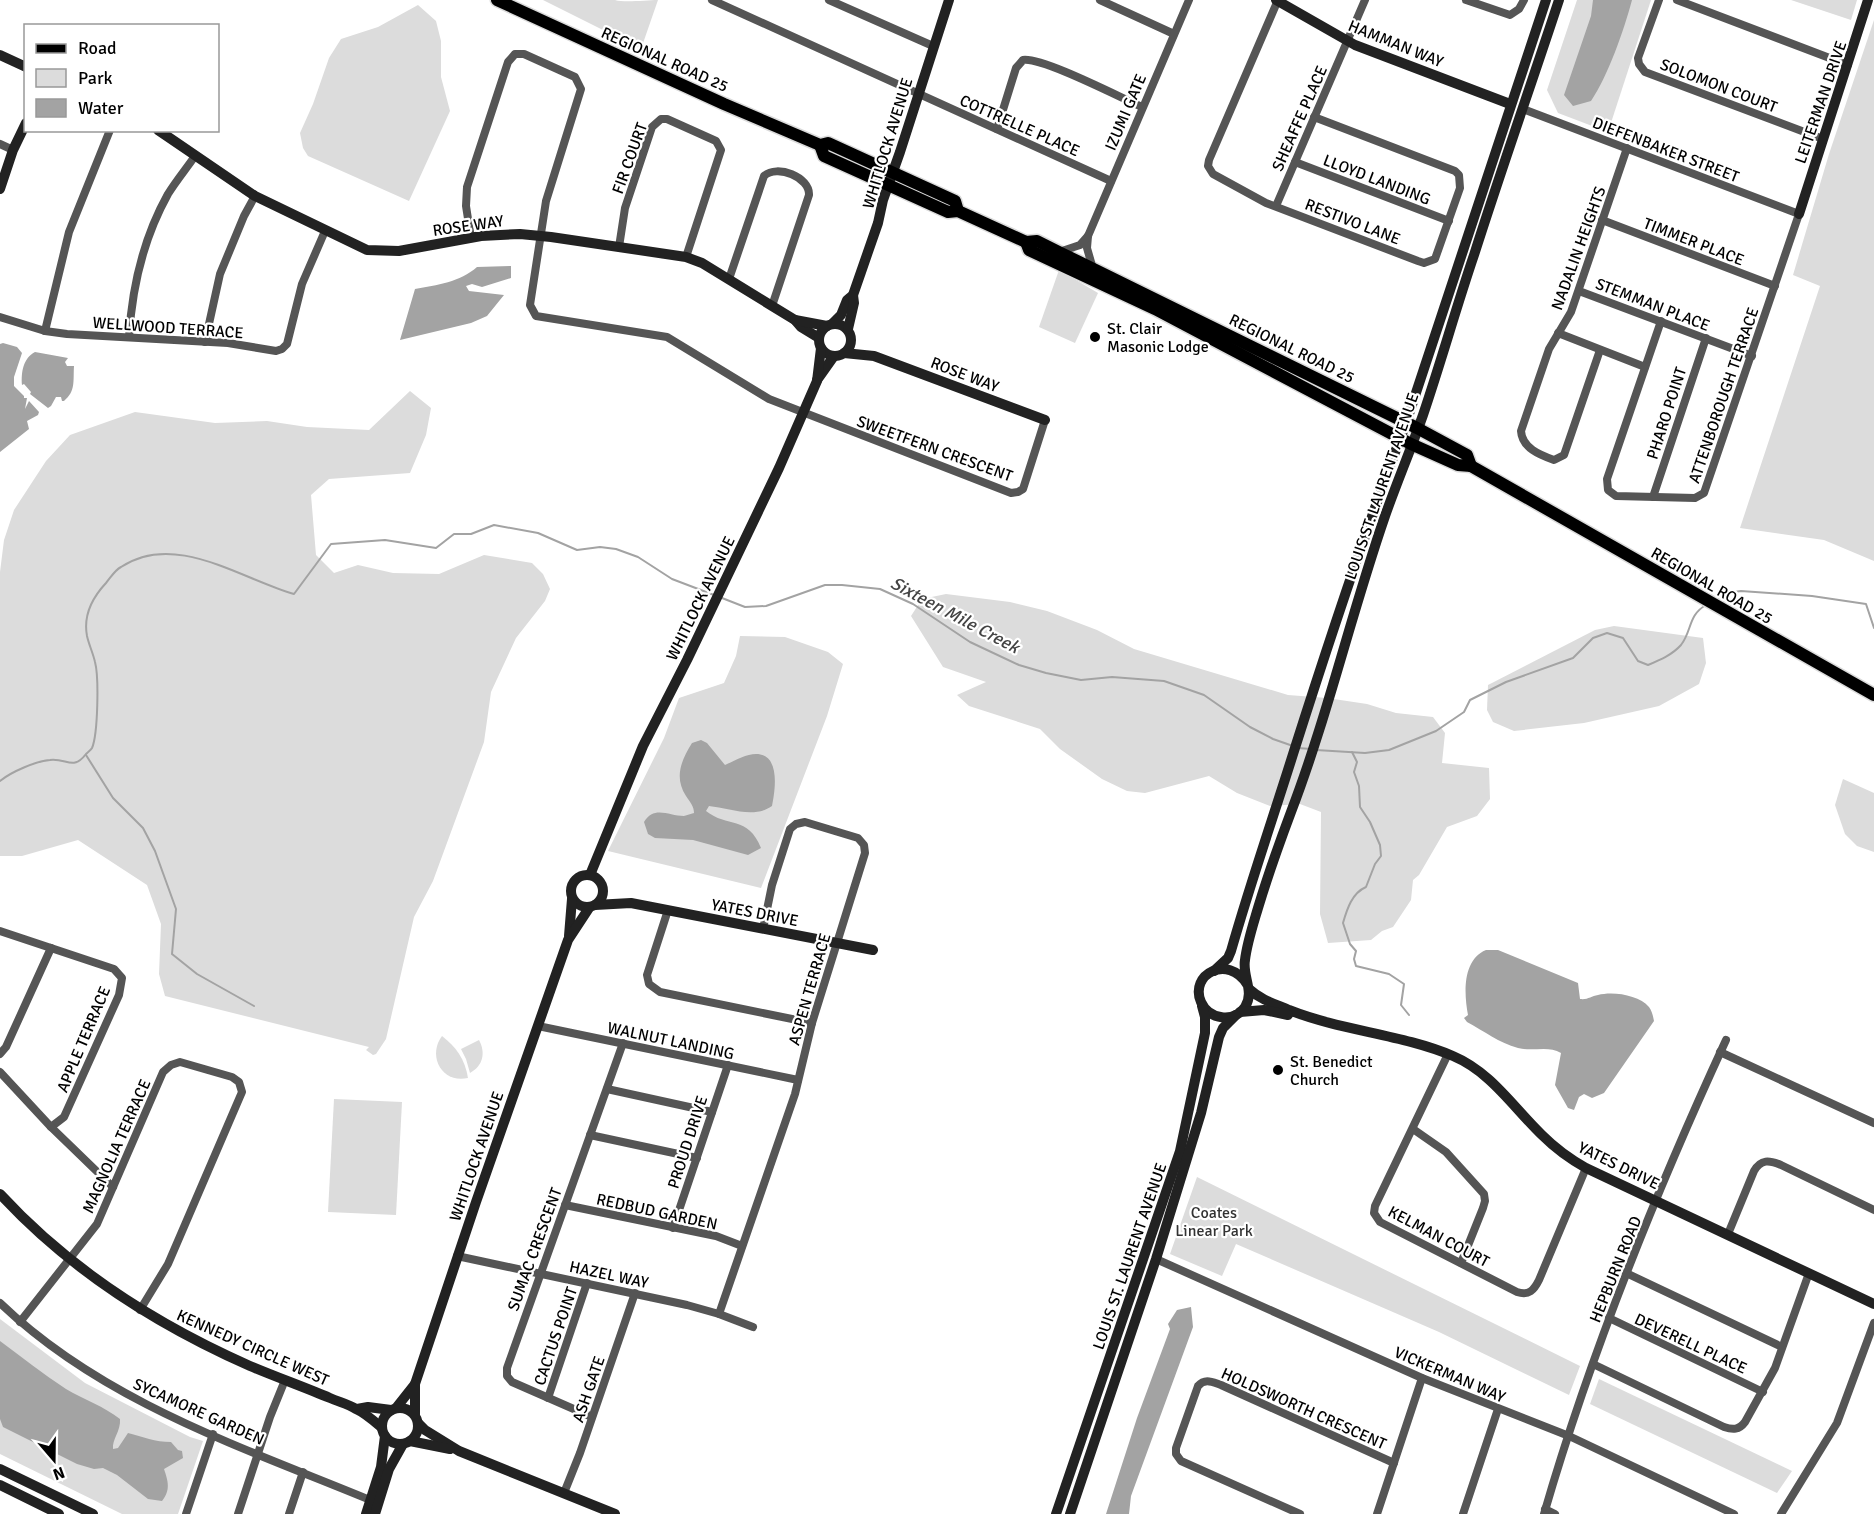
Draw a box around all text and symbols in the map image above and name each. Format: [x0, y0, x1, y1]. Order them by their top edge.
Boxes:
street label: HAMMAN WAY [1345, 16, 1446, 72]
street label: REGIONAL ROAD 25 [598, 23, 731, 97]
legend [24, 24, 219, 132]
text: Road [78, 37, 117, 59]
street label: LEITERMAN DRIVE [1791, 38, 1851, 166]
street label: SOLOMON COURT [1657, 54, 1780, 117]
street label: SHEAFFE PLACE [1268, 63, 1332, 174]
text: Park [78, 67, 113, 89]
street label: IZUMI GATE [1101, 71, 1151, 154]
street label: WHITLOCK AVENUE [859, 75, 917, 211]
street label: COTTRELLE PLACE [957, 91, 1083, 161]
text: Water [78, 97, 124, 119]
street label: DIEFENBAKER STREET [1589, 113, 1742, 187]
street label: FIR COURT [608, 120, 652, 197]
street label: LLOYD LANDING [1320, 150, 1433, 210]
street label: NADALIN HEIGHTS [1547, 184, 1611, 313]
street label: RESTIVO LANE [1302, 195, 1403, 249]
street label: ROSE WAY [431, 211, 505, 241]
street label: TIMMER PLACE [1641, 214, 1747, 270]
street label: STEMMAN PLACE [1593, 274, 1713, 336]
street label: ATTENBOROUGH TERRACE [1684, 305, 1763, 486]
street label: REGIONAL ROAD 25 [1226, 310, 1358, 388]
street label: WELLWOOD TERRACE [92, 313, 244, 343]
place label: St. Clair Masonic Lodge [1107, 319, 1209, 357]
marker: St. Clair Masonic Lodge [1088, 330, 1102, 344]
street label: ROSE WAY [928, 353, 1002, 397]
street label: PHARO POINT [1643, 364, 1691, 462]
street label: LOUIS ST. LAURENT AVENUE [1341, 390, 1423, 582]
street label: SWEETFERN CRESCENT [854, 411, 1015, 486]
street label: WHITLOCK AVENUE [662, 533, 740, 664]
street label: REGIONAL ROAD 25 [1647, 543, 1776, 629]
water label: Sixteen Mile Creek [887, 572, 1025, 659]
street label: YATES DRIVE [710, 895, 800, 931]
street label: ASPEN TERRACE [784, 931, 836, 1048]
street label: APPLE TERRACE [53, 983, 115, 1095]
street label: WALNUT LANDING [606, 1018, 736, 1064]
place label: St. Benedict Church [1290, 1052, 1373, 1090]
marker: St. Benedict Church [1271, 1063, 1285, 1077]
street label: MAGNOLIA TERRACE [78, 1076, 156, 1217]
street label: WHITLOCK AVENUE [445, 1089, 509, 1224]
street label: PROUD DRIVE [664, 1093, 712, 1191]
street label: YATES DRIVE [1574, 1138, 1663, 1194]
street label: LOUIS ST. LAURENT AVENUE [1089, 1160, 1171, 1352]
street label: SUMAC CRESCENT [503, 1185, 567, 1314]
street label: REDBUD GARDEN [594, 1189, 719, 1235]
street label: KELMAN COURT [1384, 1202, 1493, 1272]
park label: Coates Linear Park [1175, 1203, 1253, 1241]
street label: HEPBURN ROAD [1585, 1213, 1646, 1326]
street label: HAZEL WAY [567, 1257, 650, 1293]
street label: CACTUS POINT [530, 1284, 582, 1388]
street label: KENNEDY CIRCLE WEST [173, 1305, 332, 1391]
street label: DEVERELL PLACE [1631, 1309, 1750, 1379]
street label: VICKERMAN WAY [1391, 1342, 1508, 1407]
street label: ASH GATE [568, 1353, 610, 1425]
street label: HOLDSWORTH CRESCENT [1218, 1363, 1389, 1454]
street label: SYCAMORE GARDEN [130, 1374, 267, 1450]
north arrow [24, 1430, 84, 1490]
text: N [50, 1462, 67, 1484]

